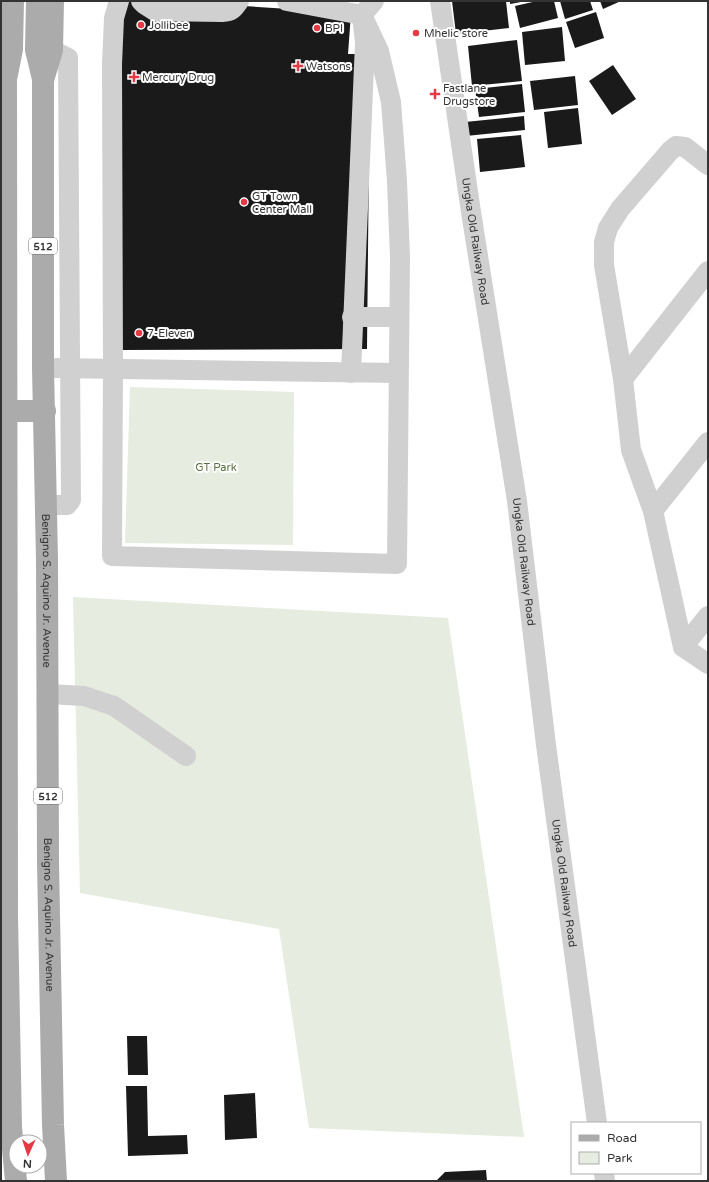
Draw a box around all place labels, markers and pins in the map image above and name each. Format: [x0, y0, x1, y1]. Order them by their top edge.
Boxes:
place label: Jollibee [149, 19, 188, 32]
marker: Jollibee [136, 20, 146, 30]
place label: BPI [325, 22, 343, 35]
marker: BPI [312, 23, 322, 33]
place label: Mhelic store [424, 27, 488, 40]
marker: Mhelic store [411, 28, 421, 38]
place label: Watsons [306, 60, 351, 73]
marker: Watsons [293, 61, 303, 71]
place label: Mercury Drug [142, 71, 214, 84]
marker: Mercury Drug [129, 72, 139, 82]
place label: Fastlane Drugstore [443, 82, 495, 108]
marker: Fastlane Drugstore [430, 89, 440, 99]
place label: GT Town Center Mall [252, 190, 312, 216]
marker: GT Town Center Mall [239, 197, 249, 207]
place label: 7-Eleven [147, 327, 193, 340]
marker: 7-Eleven [134, 328, 144, 338]

